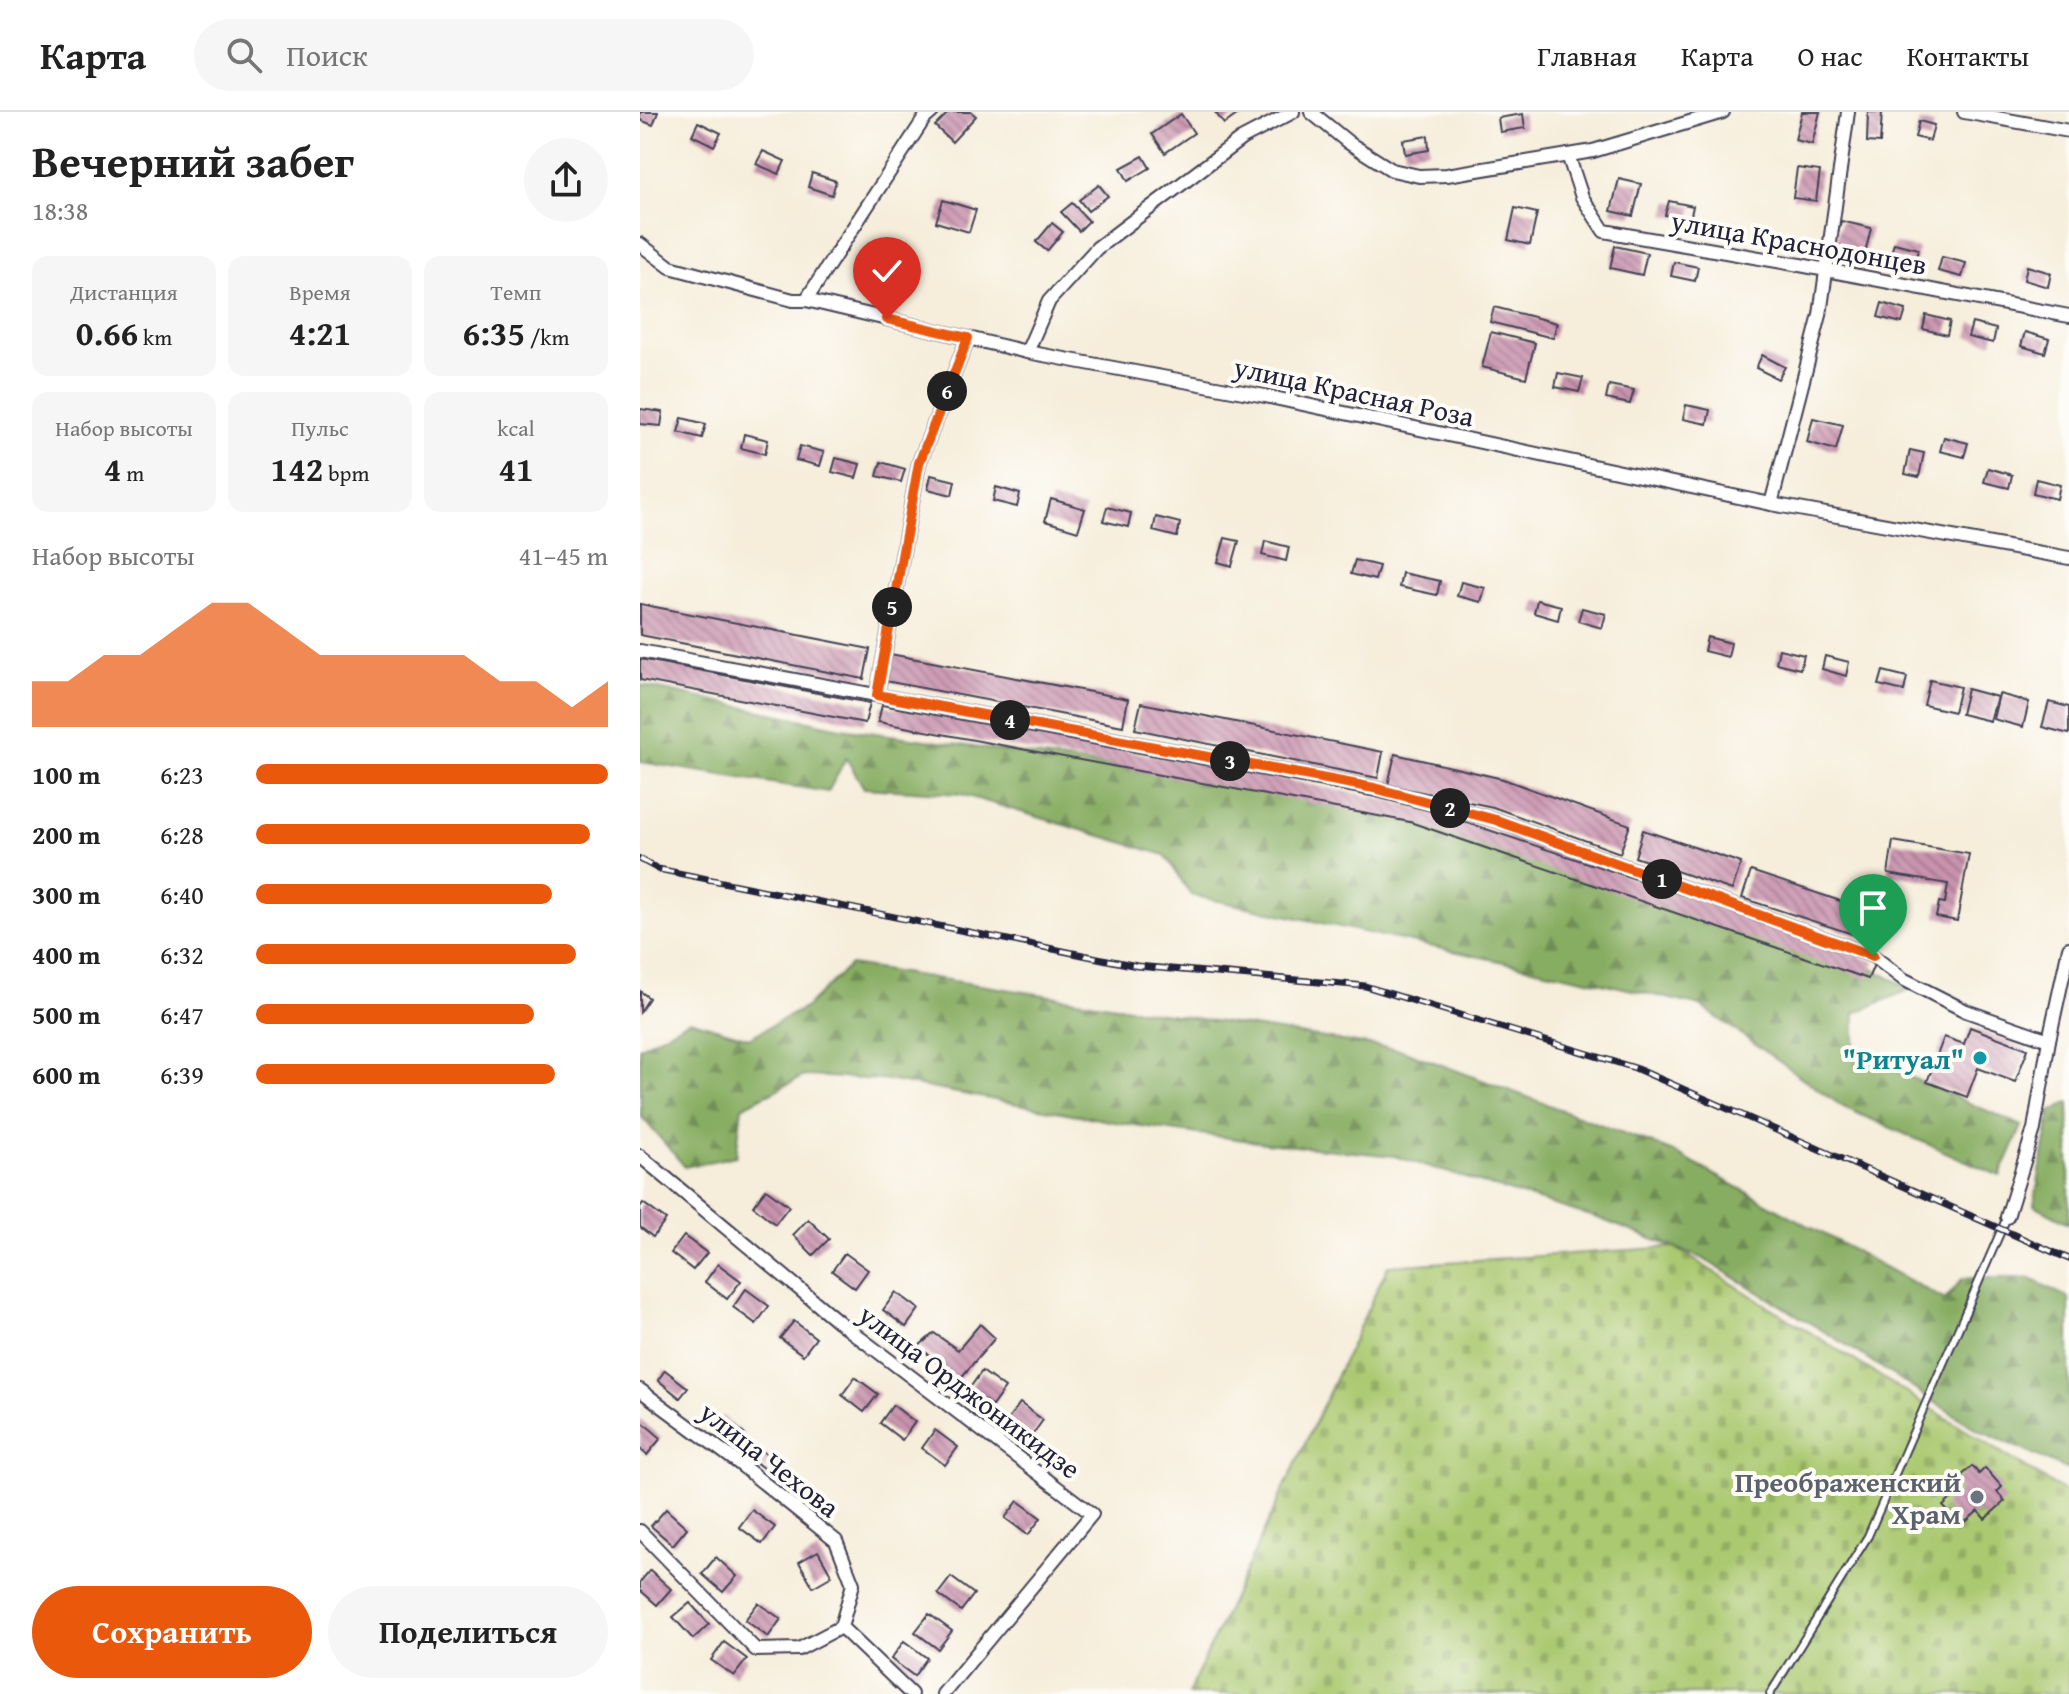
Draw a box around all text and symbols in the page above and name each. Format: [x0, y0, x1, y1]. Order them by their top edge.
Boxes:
search box [194, 19, 754, 91]
text: Карта [40, 27, 146, 83]
icon: search [222, 33, 266, 77]
text: Поиск [286, 33, 368, 77]
text: Главная [1537, 35, 1637, 76]
text: Карта [1681, 35, 1753, 76]
text: О нас [1797, 35, 1863, 76]
text: Контакты [1907, 35, 2029, 76]
text: Вечерний забег [32, 129, 354, 193]
button: share [524, 138, 608, 222]
text: 18:38 [32, 191, 88, 230]
street label: улица Краснодонцев [1667, 199, 1930, 285]
pin [853, 237, 921, 319]
icon: check [865, 249, 909, 293]
text: Дистанция [70, 276, 178, 308]
text: Время [289, 276, 351, 308]
text: Темп [491, 276, 541, 308]
text: 0.66 [76, 308, 138, 357]
text: 4:21 [289, 308, 351, 357]
text: 6:35 [463, 308, 525, 357]
text: km [138, 321, 172, 353]
text: /km [525, 321, 569, 353]
street label: улица Красная Роза [1229, 345, 1479, 437]
pin: 6 [927, 371, 967, 411]
text: 6 [941, 375, 953, 407]
text: Набор высоты [55, 412, 193, 444]
text: Пульс [291, 412, 349, 444]
text: kcal [497, 412, 535, 444]
text: 4 [104, 444, 121, 493]
text: 142 [271, 444, 323, 493]
text: 41 [498, 444, 534, 493]
text: m [121, 457, 144, 489]
text: bpm [323, 457, 369, 489]
text: Набор высоты [32, 536, 194, 575]
text: 41–45 m [519, 536, 608, 575]
pin: 5 [872, 587, 912, 627]
text: 5 [886, 591, 898, 623]
pin: 4 [990, 700, 1030, 740]
text: 4 [1004, 704, 1016, 736]
pin: 3 [1210, 741, 1250, 781]
text: 3 [1224, 745, 1236, 777]
text: 100 m [32, 755, 100, 794]
text: 6:23 [160, 755, 204, 794]
pin: 2 [1430, 788, 1470, 828]
text: 2 [1444, 792, 1456, 824]
text: 200 m [32, 815, 100, 854]
text: 6:28 [160, 815, 204, 854]
pin: 1 [1642, 859, 1682, 899]
text: 1 [1656, 863, 1668, 895]
pin [1839, 874, 1907, 956]
text: 300 m [32, 875, 100, 914]
text: 6:40 [160, 875, 204, 914]
icon: arrive [1851, 886, 1895, 930]
text: 400 m [32, 935, 100, 974]
text: 6:32 [160, 935, 204, 974]
text: 500 m [32, 995, 100, 1034]
text: 6:47 [160, 995, 204, 1034]
place label: "Ритуал" [1843, 1038, 1964, 1079]
marker: "Ритуал" [1971, 1049, 1989, 1067]
text: 600 m [32, 1055, 100, 1094]
text: 6:39 [160, 1055, 204, 1094]
street label: улица Орджоникидзе [850, 1293, 1090, 1488]
street label: улица Чехова [691, 1391, 849, 1527]
place label: Преображенский Храм [1735, 1461, 1961, 1534]
marker: Преображенский Храм [1968, 1488, 1986, 1506]
button: Сохранить [32, 1586, 312, 1678]
button: Поделиться [328, 1586, 608, 1678]

